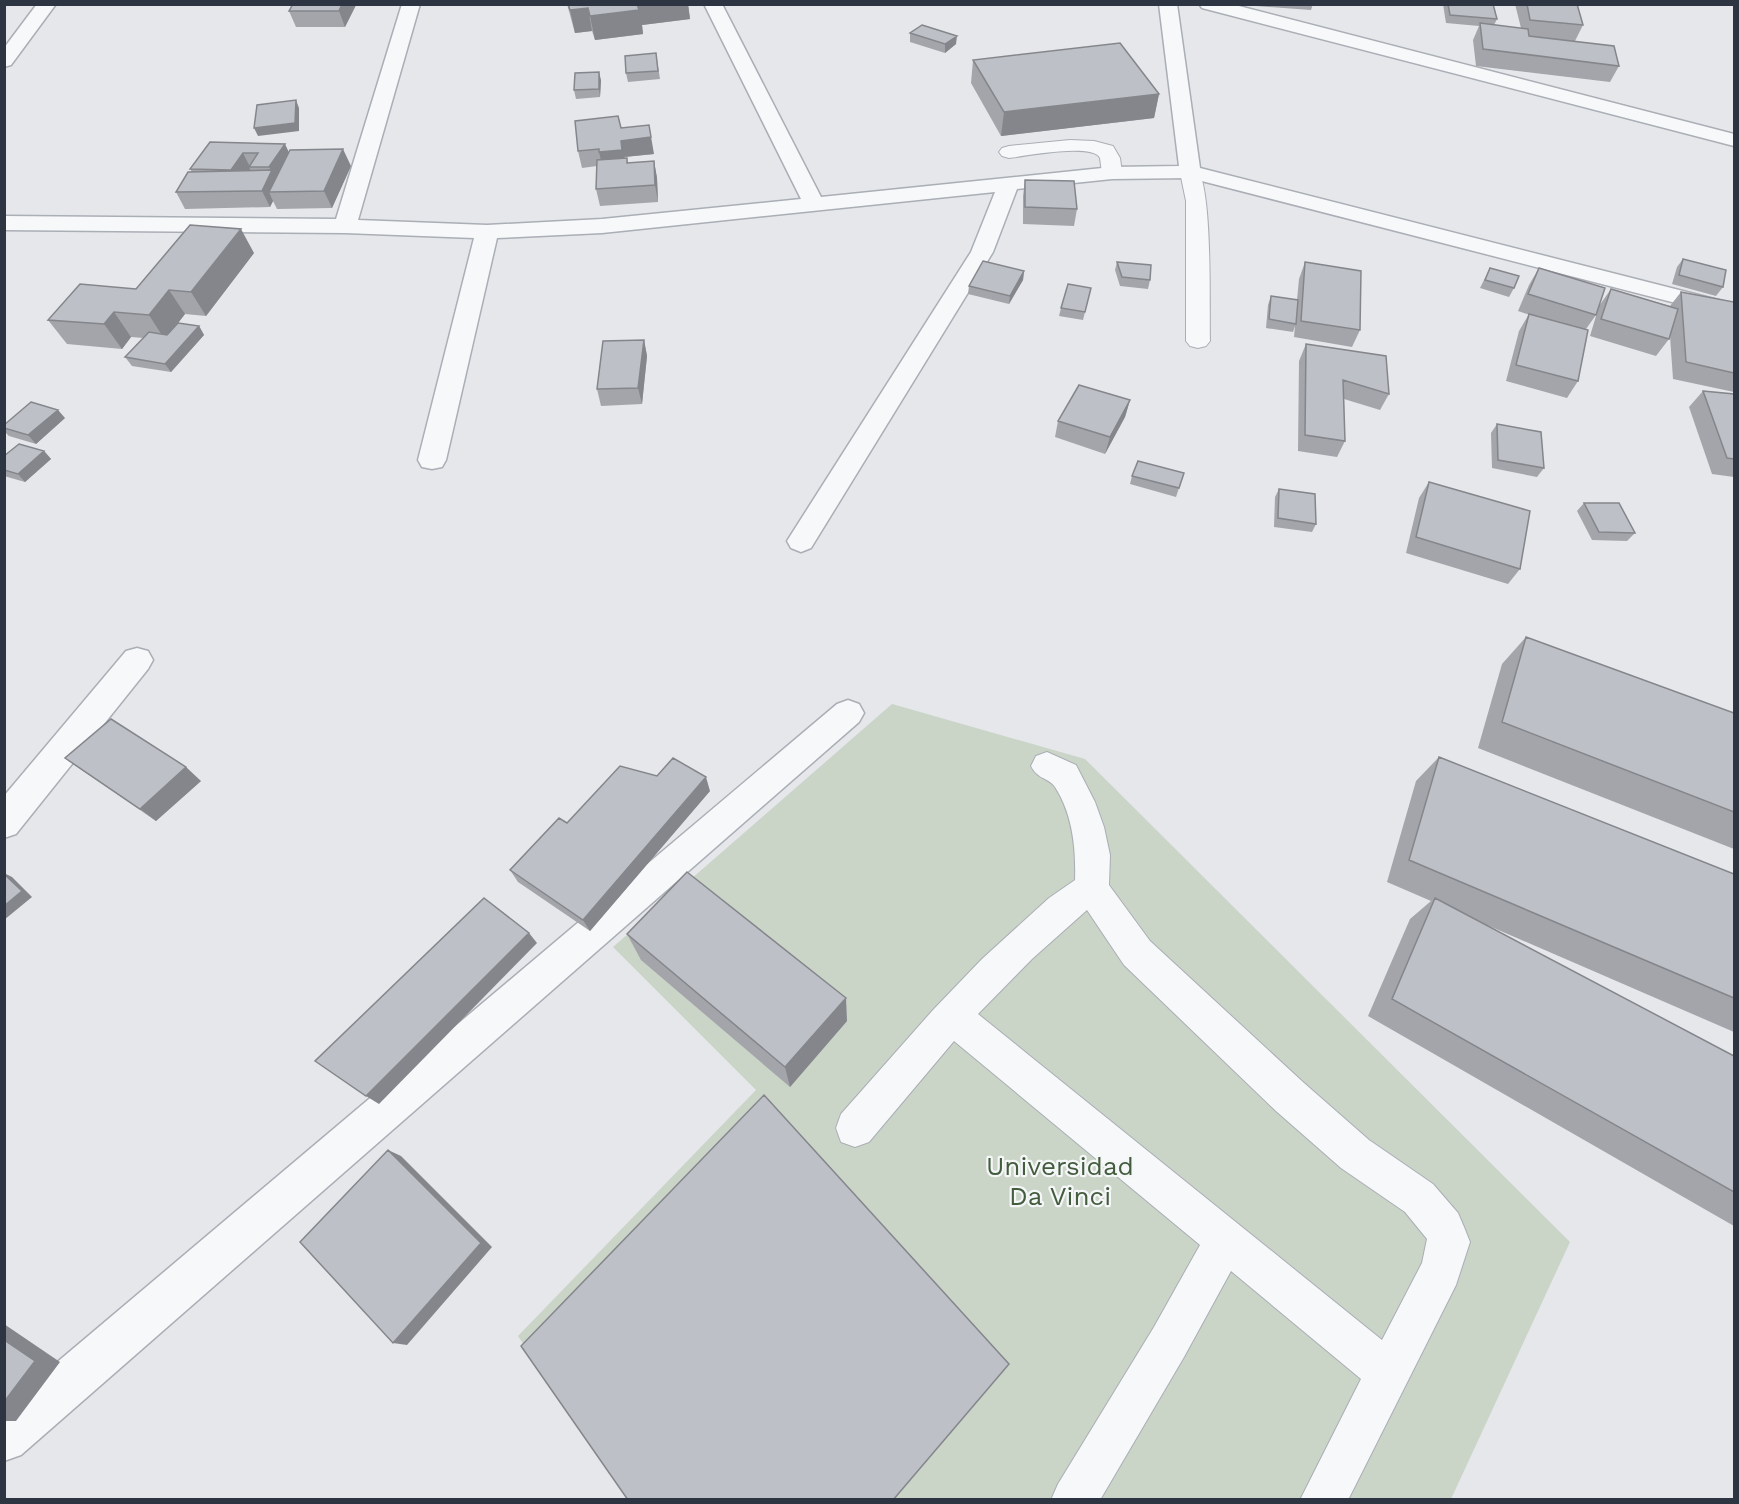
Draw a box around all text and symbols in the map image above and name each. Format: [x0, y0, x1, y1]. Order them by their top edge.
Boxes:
park label: Universidad Da Vinci [986, 1151, 1134, 1211]

